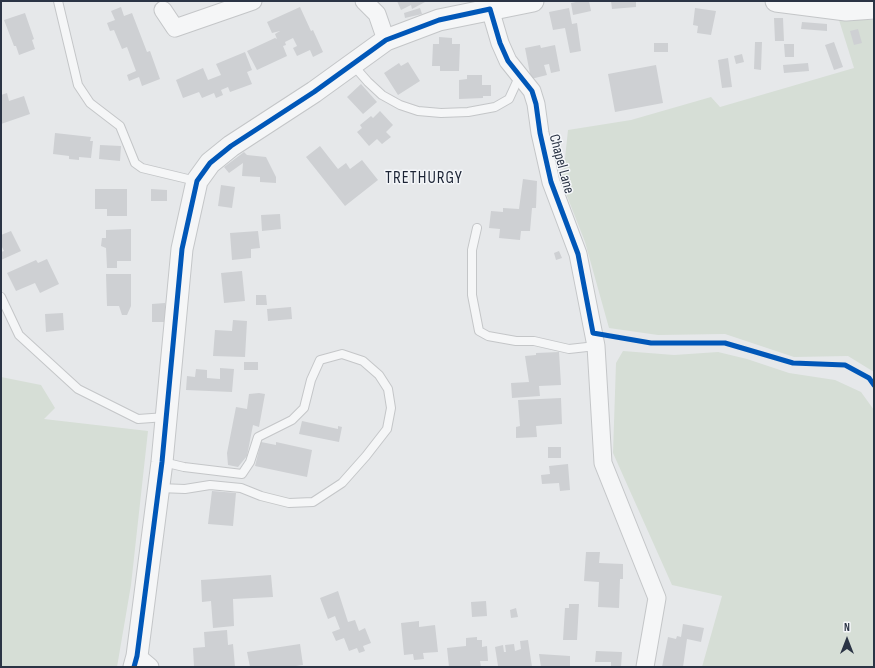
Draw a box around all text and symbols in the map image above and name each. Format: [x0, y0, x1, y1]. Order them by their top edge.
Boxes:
street label: Chapel Lane [544, 132, 578, 196]
district label: TRETHURGY [385, 169, 463, 189]
north arrow [827, 620, 867, 660]
text: N [844, 621, 850, 634]

